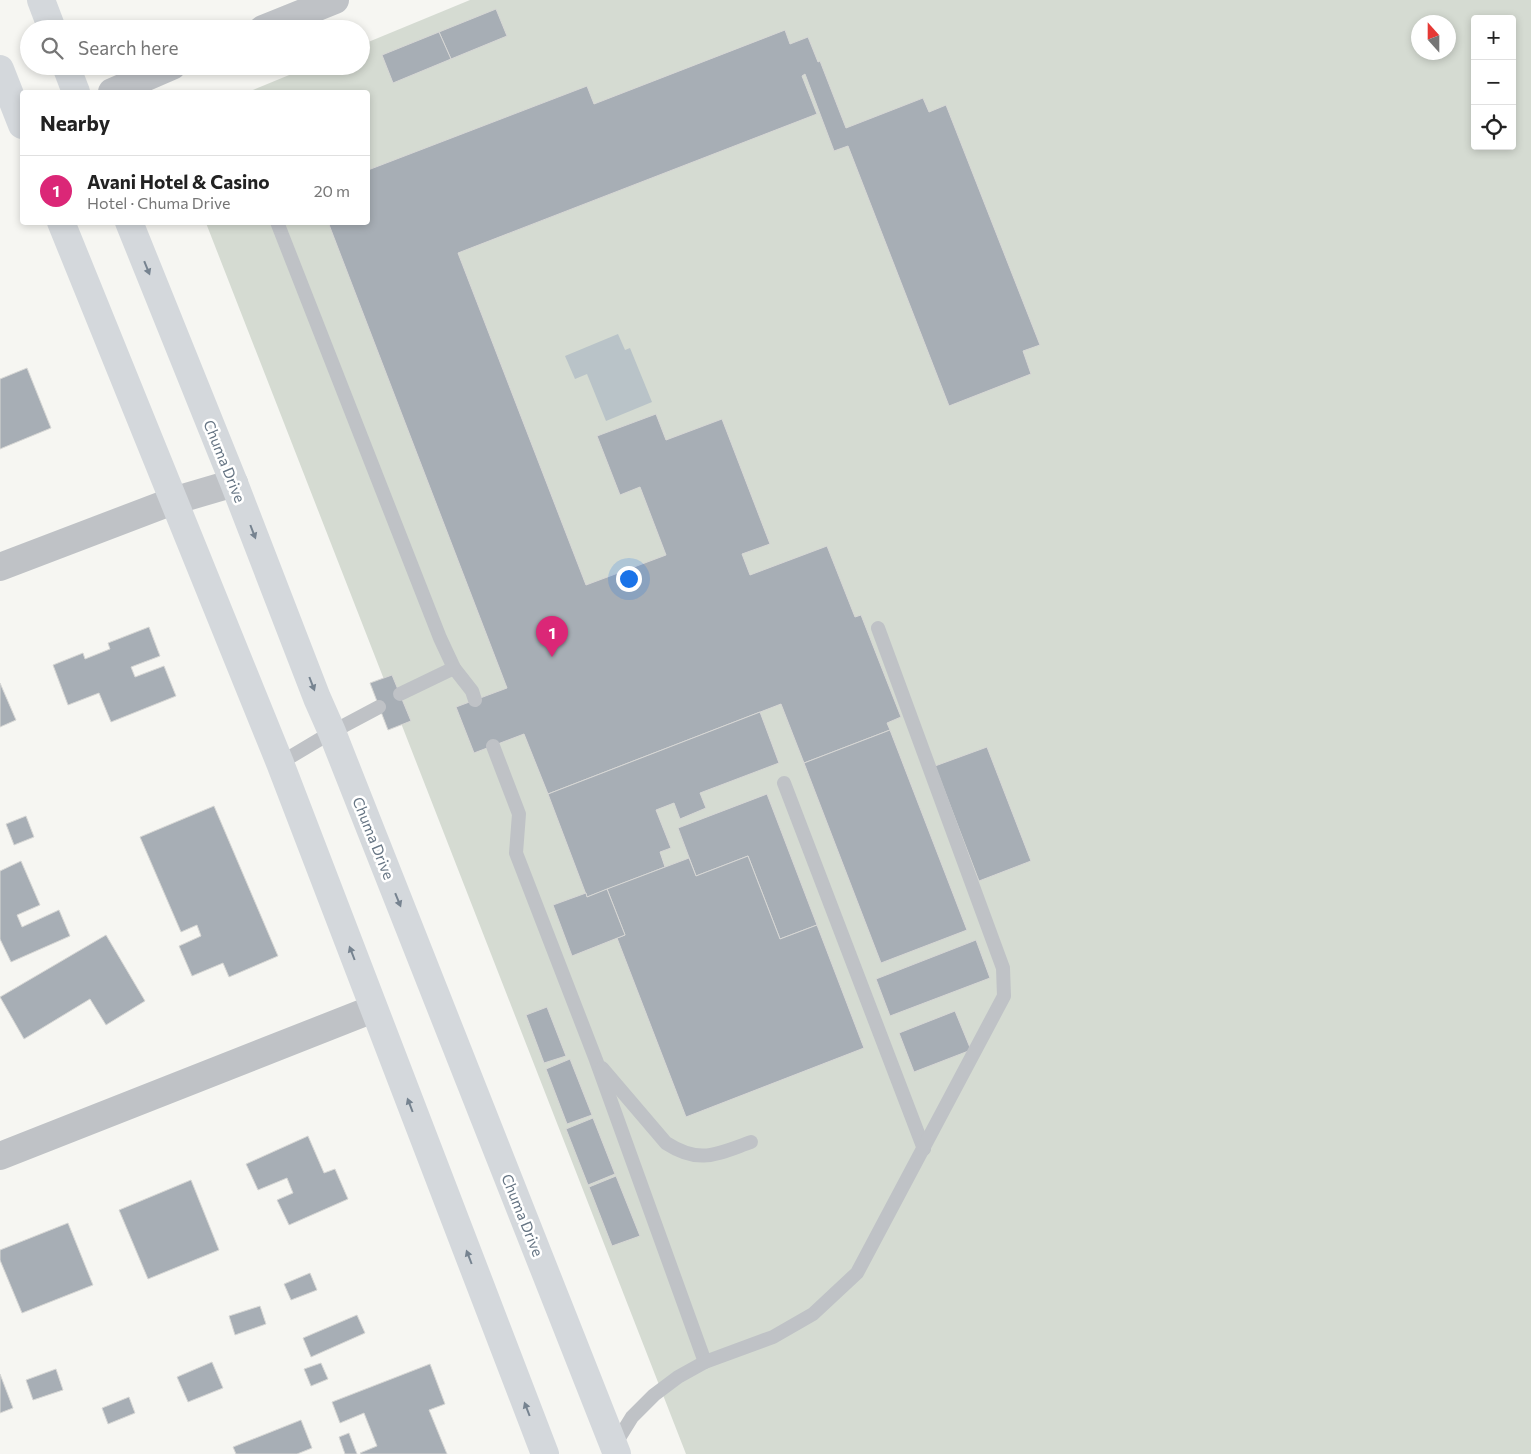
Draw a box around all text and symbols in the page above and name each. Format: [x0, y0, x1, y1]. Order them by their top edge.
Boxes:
north arrow [1411, 15, 1456, 60]
map controls [1471, 15, 1516, 150]
button: + [1471, 15, 1516, 60]
search box [20, 20, 370, 75]
icon: search [38, 34, 66, 62]
text: Search here [78, 36, 178, 59]
button: − [1471, 60, 1516, 105]
button: locate [1471, 105, 1516, 150]
text: Nearby [40, 110, 110, 135]
text: Avani Hotel & Casino [87, 170, 270, 193]
text: 1 [52, 181, 60, 200]
text: 20 m [314, 181, 350, 200]
text: Hotel · Chuma Drive [87, 193, 230, 212]
one-way arrow [143, 261, 151, 276]
street label: Chuma Drive [200, 417, 250, 505]
one-way arrow [249, 525, 257, 540]
your location [616, 566, 642, 592]
pin: 1 [536, 616, 568, 657]
one-way arrow [308, 677, 316, 692]
street label: Chuma Drive [349, 794, 399, 882]
one-way arrow [395, 892, 402, 907]
one-way arrow [348, 946, 355, 961]
one-way arrow [406, 1098, 414, 1112]
street label: Chuma Drive [498, 1171, 548, 1259]
one-way arrow [465, 1249, 473, 1264]
one-way arrow [523, 1401, 530, 1416]

